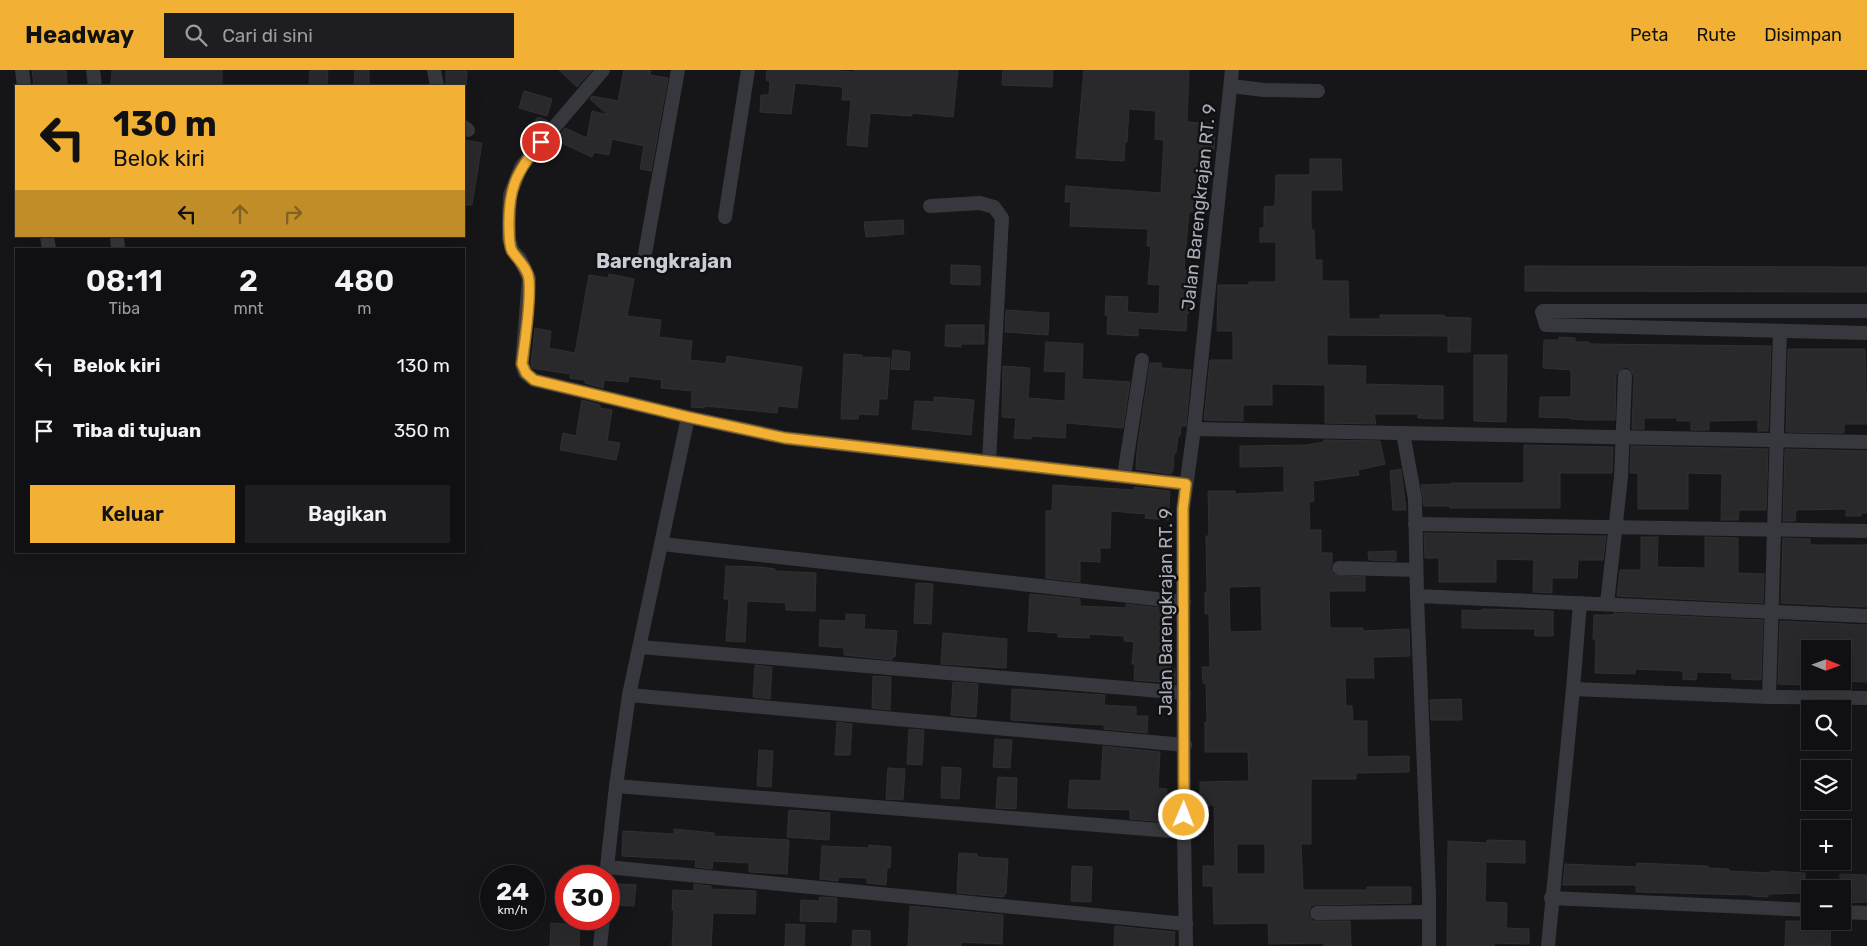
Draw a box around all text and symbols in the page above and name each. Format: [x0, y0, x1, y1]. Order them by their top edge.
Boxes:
search box [164, 13, 514, 58]
text: Headway [25, 21, 134, 49]
icon: search [182, 21, 210, 49]
text: Cari di sini [222, 24, 313, 47]
text: Peta [1630, 24, 1668, 46]
text: Rute [1696, 24, 1736, 46]
text: Disimpan [1764, 24, 1842, 46]
text: 130 m [113, 103, 217, 145]
street label: Jalan Barengkrajan RT. 9 [1177, 103, 1221, 311]
icon: left [30, 105, 95, 170]
pin [520, 121, 562, 163]
icon: arrive [527, 128, 555, 156]
text: Belok kiri [113, 145, 205, 172]
icon: left [173, 200, 201, 228]
icon: ahead [226, 200, 254, 228]
icon: right [279, 200, 307, 228]
district label: Barengkrajan [596, 249, 732, 273]
text: 08:11 [86, 263, 163, 299]
text: 2 [239, 263, 258, 299]
text: 480 [334, 263, 394, 299]
text: Tiba [109, 299, 140, 318]
text: mnt [234, 299, 264, 318]
text: m [357, 299, 371, 318]
icon: left [30, 352, 58, 380]
text: Belok kiri [73, 354, 160, 377]
text: 130 m [397, 354, 450, 377]
icon: arrive [30, 417, 58, 445]
text: Tiba di tujuan [73, 419, 201, 442]
text: 350 m [394, 419, 450, 442]
button: Keluar [30, 485, 235, 543]
button: Bagikan [245, 485, 450, 543]
street label: Jalan Barengkrajan RT. 9 [1155, 508, 1177, 716]
north arrow [1801, 640, 1851, 690]
map controls [1801, 640, 1851, 930]
button: search [1801, 700, 1851, 750]
button: layers [1801, 760, 1851, 810]
position arrow [1157, 788, 1209, 840]
button: + [1801, 820, 1851, 870]
speed limit sign: 30 [555, 865, 620, 930]
text: 24 [496, 877, 529, 906]
button: − [1801, 880, 1851, 930]
text: km/h [498, 903, 527, 917]

